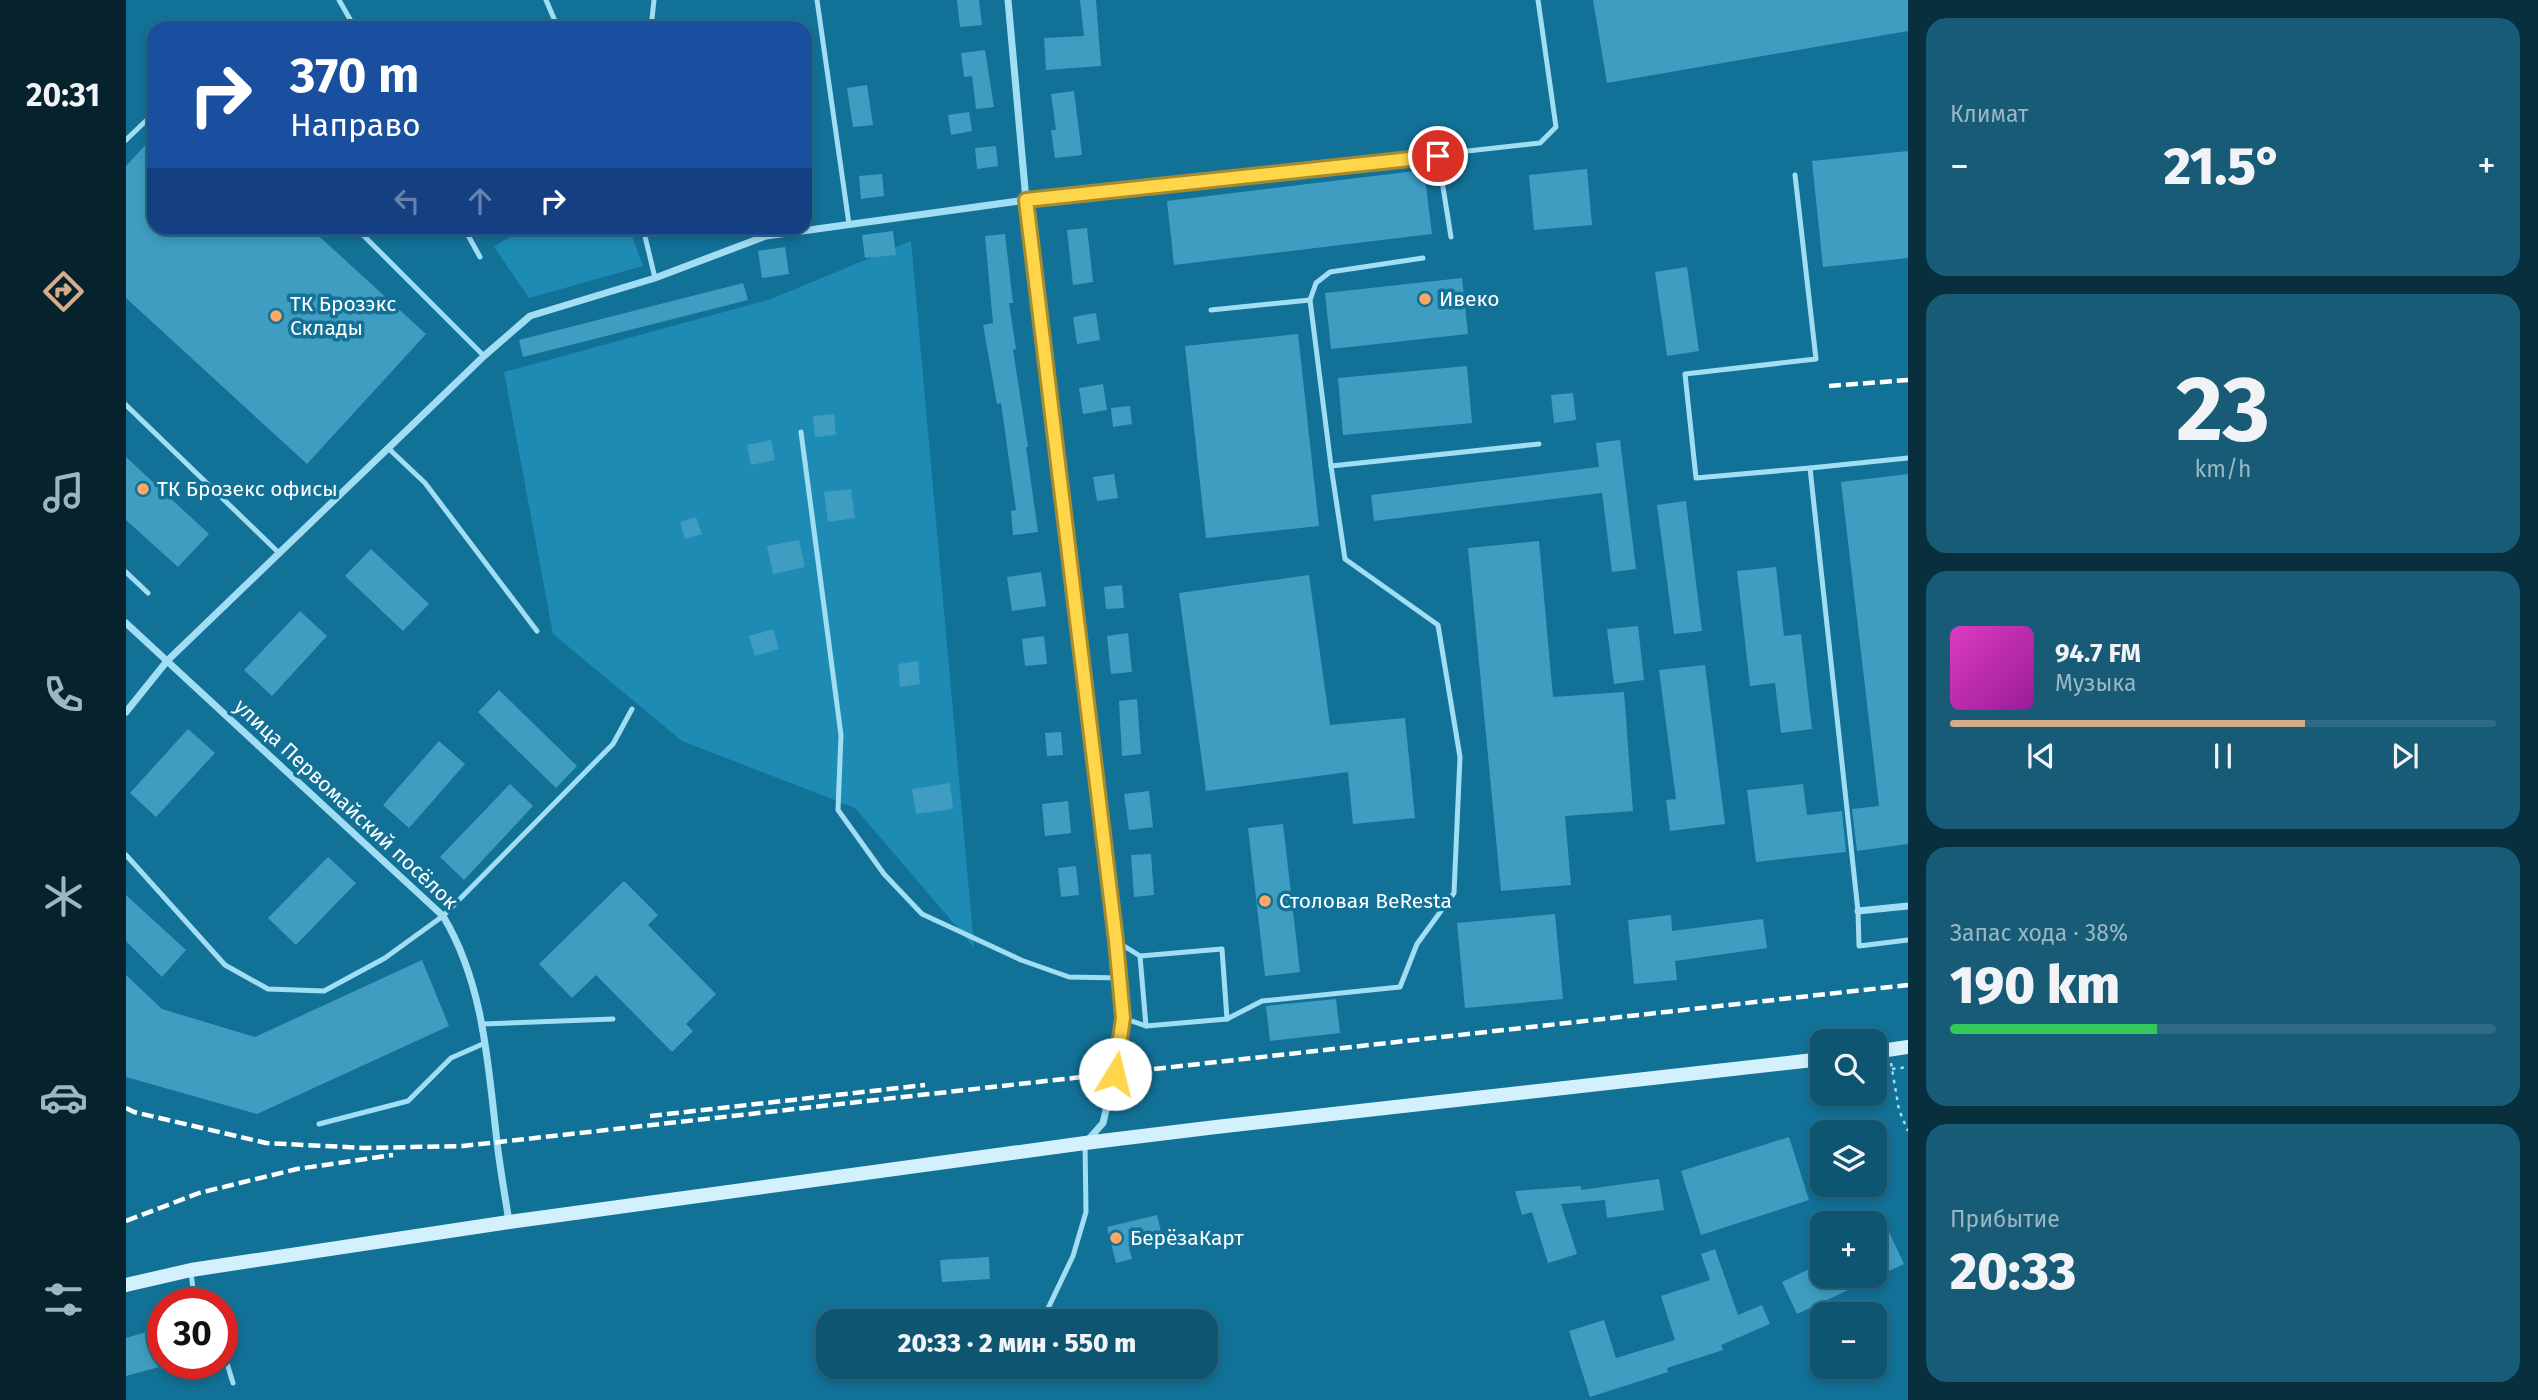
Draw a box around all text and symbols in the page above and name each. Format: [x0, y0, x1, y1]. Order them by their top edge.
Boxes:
text: 370 m [290, 46, 419, 105]
icon: right [175, 49, 266, 140]
text: 20:31 [26, 76, 100, 114]
text: Климат [1950, 100, 2028, 128]
text: Направо [290, 106, 421, 144]
pin [1408, 126, 1468, 186]
text: 21.5° [2164, 135, 2282, 198]
icon: arrive [1419, 137, 1457, 175]
text: − [1950, 143, 1969, 189]
text: + [2477, 143, 2496, 189]
icon: left [388, 182, 426, 220]
icon: ahead [461, 182, 499, 220]
icon: right [534, 182, 572, 220]
icon: directions [39, 267, 88, 316]
place label: Ивеко [1439, 286, 1500, 312]
place label: ТК Брозэкс Склады [290, 291, 396, 341]
marker: Ивеко [1417, 291, 1433, 307]
marker: ТК Брозэкс Склады [268, 308, 284, 324]
text: 23 [2176, 355, 2270, 464]
text: km/h [2195, 455, 2251, 483]
icon: music [39, 468, 88, 517]
place label: ТК Брозекс офисы [157, 476, 338, 502]
marker: ТК Брозекс офисы [135, 481, 151, 497]
text: 94.7 FM [2055, 638, 2141, 669]
text: Музыка [2055, 669, 2136, 697]
icon: phone [39, 670, 88, 719]
street label: улица Первомайский посёлок [229, 693, 463, 915]
icon: previous [2022, 737, 2060, 775]
icon: pause [2204, 737, 2242, 775]
icon: next [2386, 737, 2424, 775]
icon: climate [39, 872, 88, 921]
place label: Столовая BeResta [1279, 888, 1452, 914]
marker: Столовая BeResta [1257, 893, 1273, 909]
text: Запас хода · 38% [1950, 919, 2128, 947]
text: 190 km [1950, 954, 2120, 1017]
map controls [1810, 1029, 1887, 1379]
button: search [1810, 1029, 1887, 1106]
position arrow [1078, 1037, 1152, 1111]
icon: car [39, 1073, 88, 1122]
button: layers [1810, 1120, 1887, 1197]
text: Прибытие [1950, 1205, 2060, 1233]
button: + [1810, 1211, 1887, 1288]
place label: БерёзаКарт [1130, 1225, 1244, 1251]
marker: БерёзаКарт [1108, 1230, 1124, 1246]
text: 20:33 [1950, 1240, 2076, 1303]
icon: filters [39, 1275, 88, 1324]
speed limit sign: 30 [147, 1288, 238, 1379]
button: − [1810, 1302, 1887, 1379]
text: 20:33 · 2 мин · 550 m [898, 1328, 1136, 1359]

